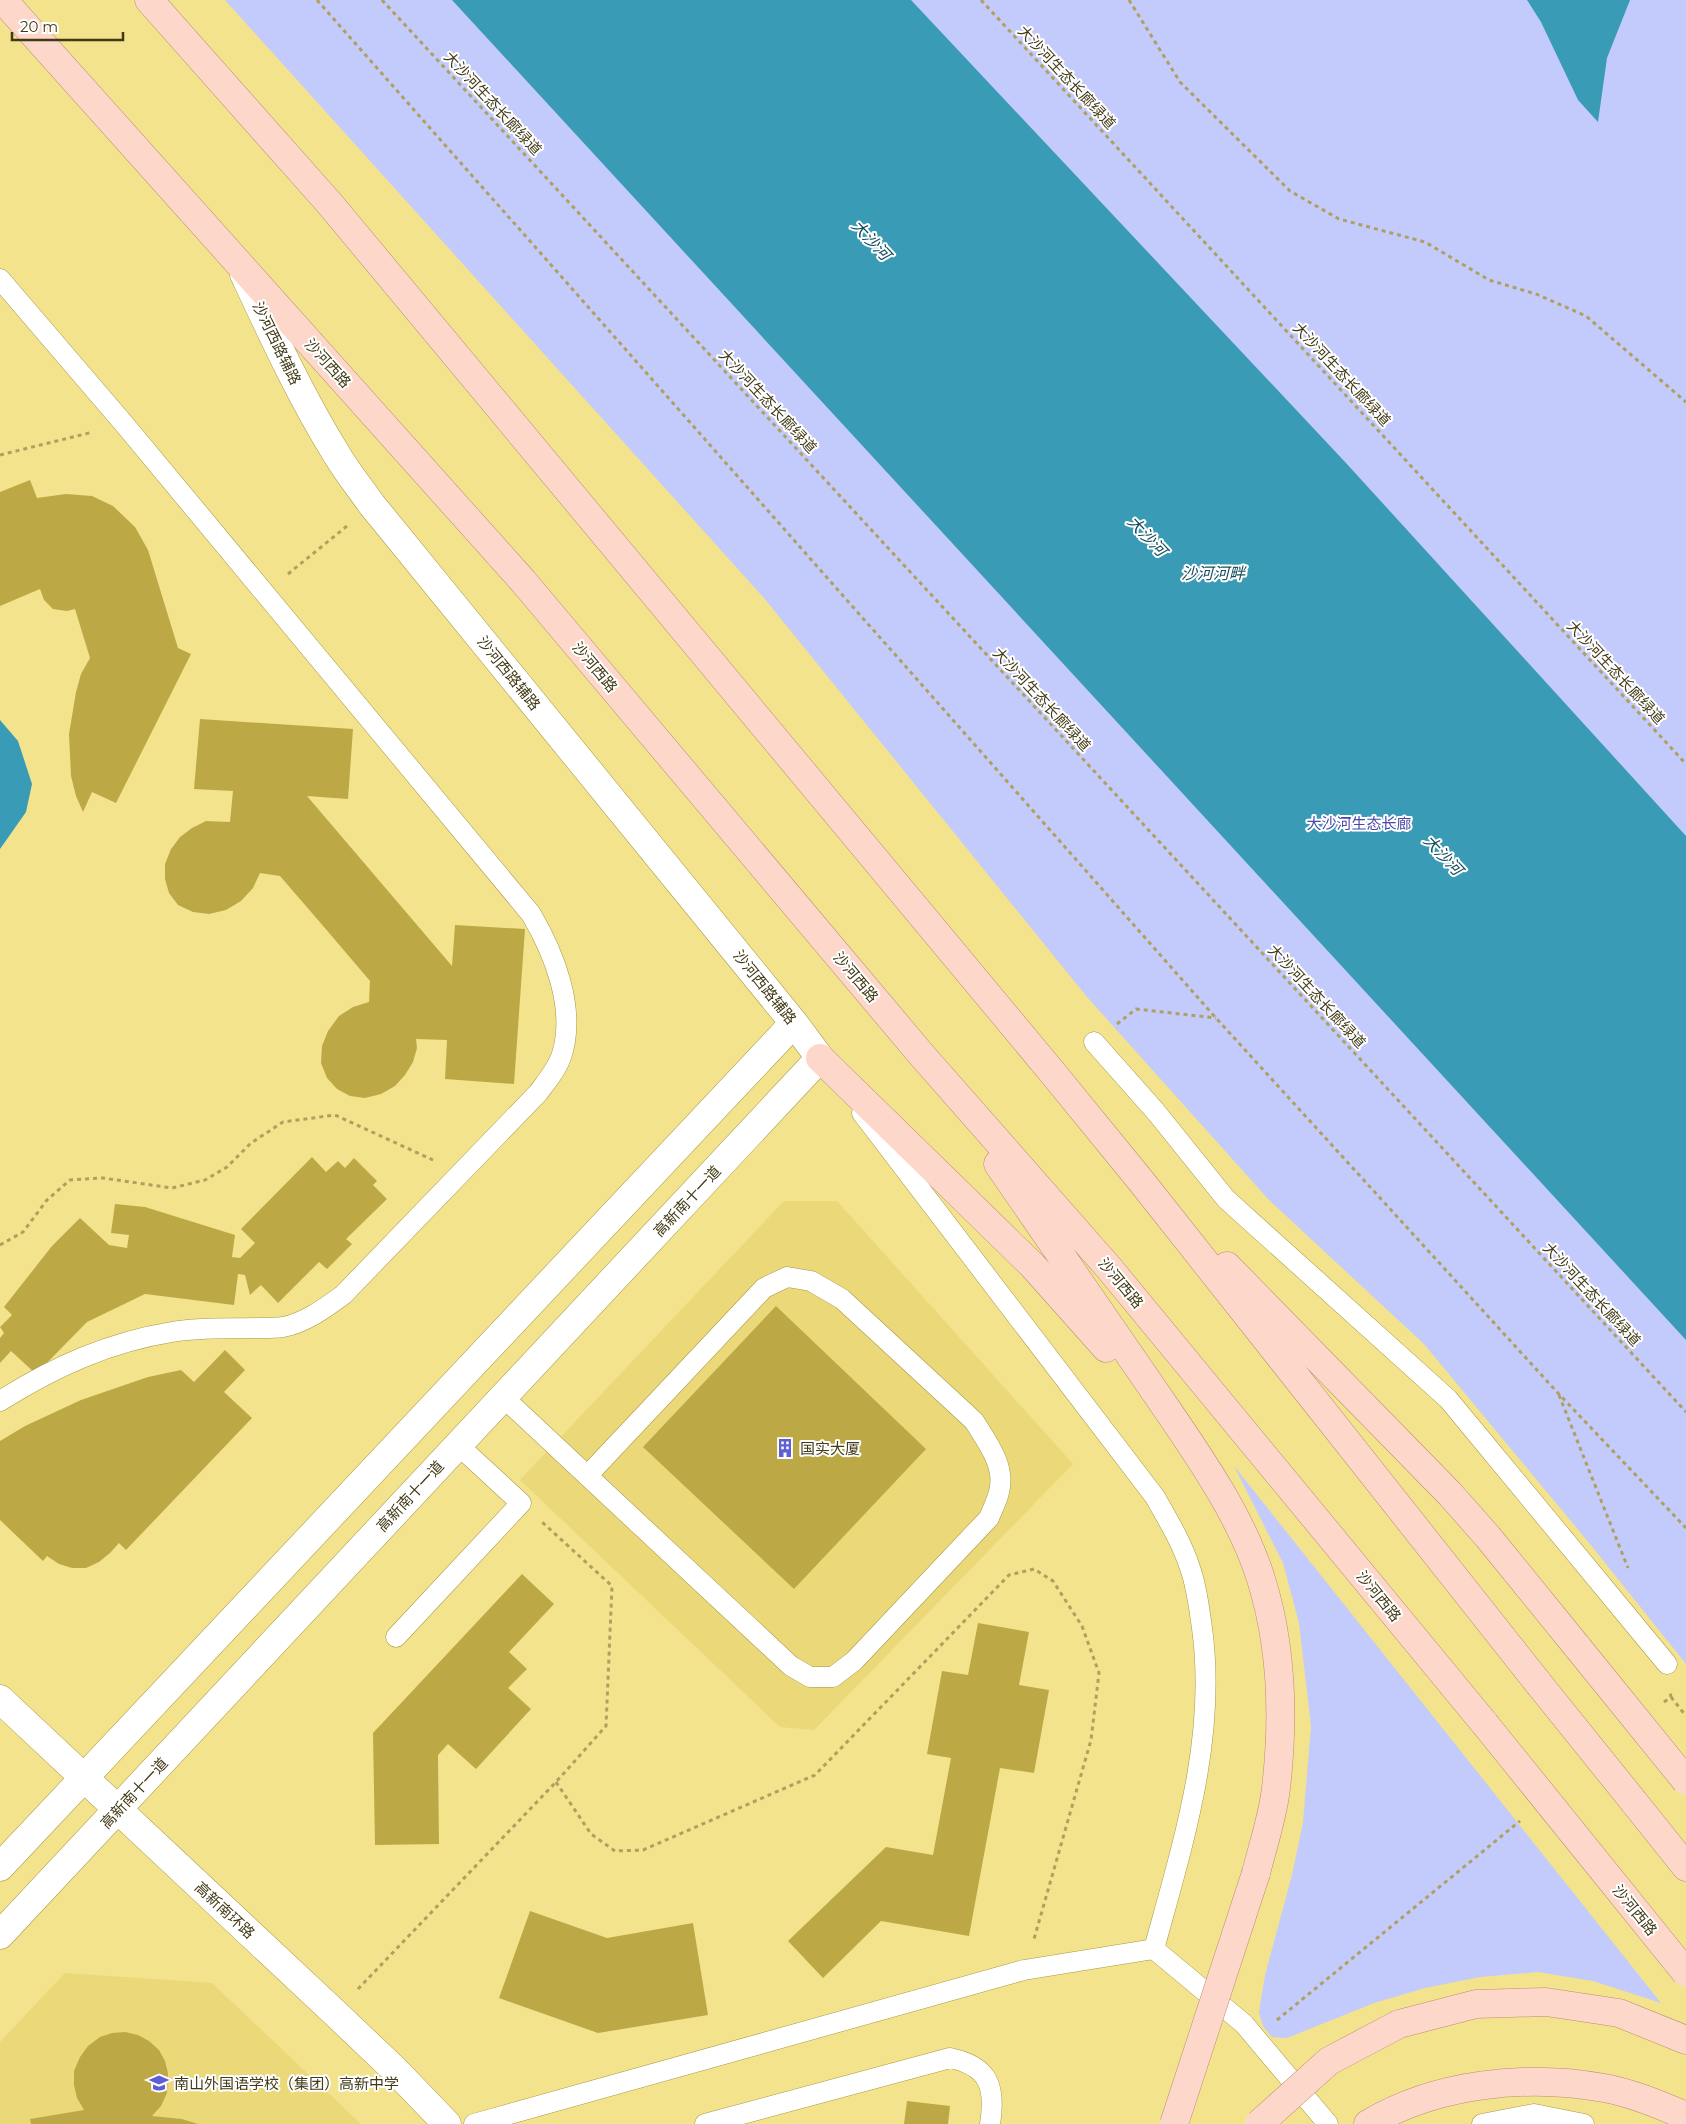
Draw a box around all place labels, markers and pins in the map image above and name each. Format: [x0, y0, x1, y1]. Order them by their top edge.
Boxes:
building icon: 国实大厦 [774, 1437, 796, 1459]
place label: 国实大厦 [800, 1439, 860, 1458]
school or university icon: 南山外国语学校（集团）高新中学 [148, 2072, 170, 2094]
place label: 南山外国语学校（集团）高新中学 [174, 2074, 399, 2093]

